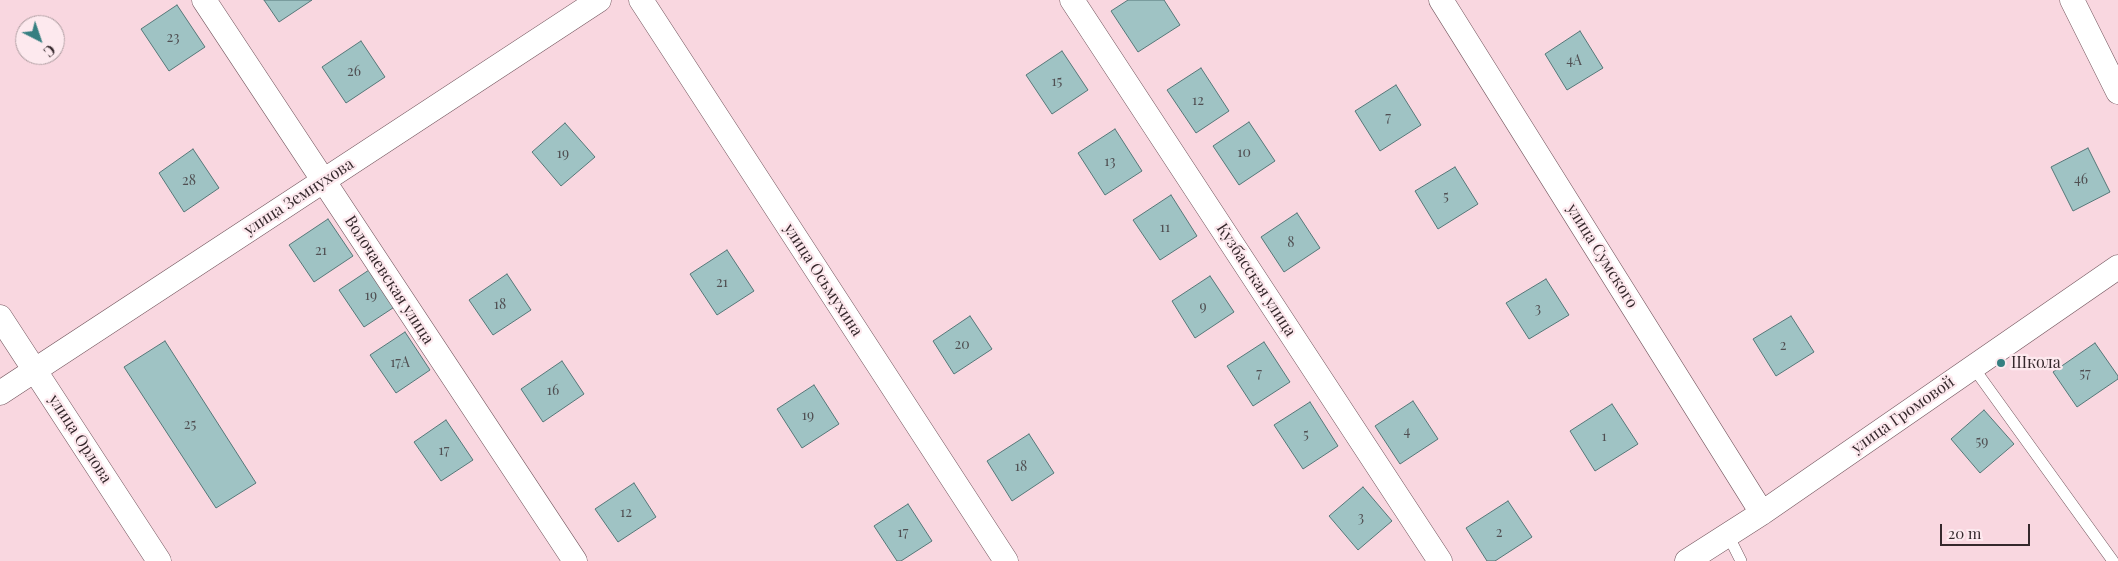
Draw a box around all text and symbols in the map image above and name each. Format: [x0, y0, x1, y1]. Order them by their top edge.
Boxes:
north arrow [15, 15, 65, 65]
house number: 23 [166, 30, 180, 46]
text: С [40, 41, 59, 61]
house number: 4А [1566, 53, 1582, 69]
house number: 26 [347, 64, 361, 80]
house number: 15 [1052, 74, 1062, 90]
house number: 12 [1192, 93, 1204, 109]
house number: 7 [1385, 110, 1391, 126]
house number: 10 [1237, 145, 1251, 161]
house number: 19 [557, 146, 569, 162]
street label: улица Земнухова [241, 154, 357, 240]
house number: 13 [1104, 154, 1116, 170]
house number: 46 [2074, 172, 2088, 188]
house number: 28 [182, 173, 196, 189]
house number: 5 [1443, 189, 1449, 205]
street label: улица Сумского [1562, 200, 1642, 312]
street label: Волочаевская улица [340, 212, 438, 348]
street label: улица Осьмухина [779, 220, 867, 340]
house number: 11 [1160, 220, 1170, 236]
street label: Кузбасская улица [1212, 220, 1300, 340]
house number: 8 [1287, 235, 1295, 251]
house number: 21 [315, 243, 327, 259]
house number: 21 [716, 275, 728, 291]
house number: 19 [365, 288, 377, 304]
house number: 18 [494, 297, 506, 313]
house number: 9 [1199, 299, 1207, 315]
house number: 3 [1535, 301, 1541, 317]
house number: 20 [954, 337, 970, 353]
house number: 2 [1780, 338, 1786, 354]
place label: Школа [2011, 353, 2061, 373]
house number: 17А [390, 355, 410, 371]
marker: Школа [1995, 357, 2007, 369]
house number: 7 [1256, 366, 1262, 382]
house number: 57 [2079, 366, 2091, 382]
street label: улица Громовой [1848, 372, 1958, 458]
house number: 16 [547, 383, 559, 399]
street label: улица Орлова [44, 391, 116, 487]
house number: 19 [802, 408, 814, 424]
house number: 25 [184, 417, 196, 433]
house number: 4 [1404, 424, 1410, 440]
house number: 5 [1303, 427, 1309, 443]
house number: 1 [1601, 429, 1607, 445]
house number: 59 [1976, 434, 1988, 450]
house number: 17 [439, 443, 449, 459]
house number: 18 [1015, 459, 1027, 475]
house number: 12 [620, 505, 632, 521]
house number: 3 [1358, 510, 1364, 526]
scale bar [1943, 514, 2033, 546]
text: 20 m [1948, 523, 1981, 543]
house number: 17 [898, 525, 908, 541]
house number: 2 [1496, 525, 1502, 541]

